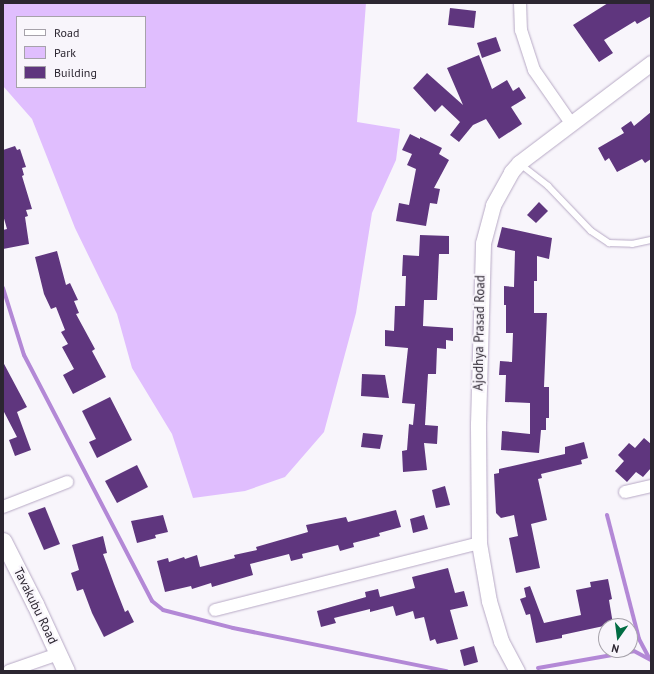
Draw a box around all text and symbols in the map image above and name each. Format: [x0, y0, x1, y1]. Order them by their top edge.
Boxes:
legend [16, 16, 146, 88]
text: Road [54, 25, 79, 40]
text: Park [54, 45, 76, 60]
text: Building [54, 65, 97, 80]
street label: Ajodhya Prasad Road [471, 275, 489, 391]
street label: Tavakubu Road [10, 565, 60, 647]
north arrow [598, 618, 638, 658]
text: N [610, 641, 621, 656]

